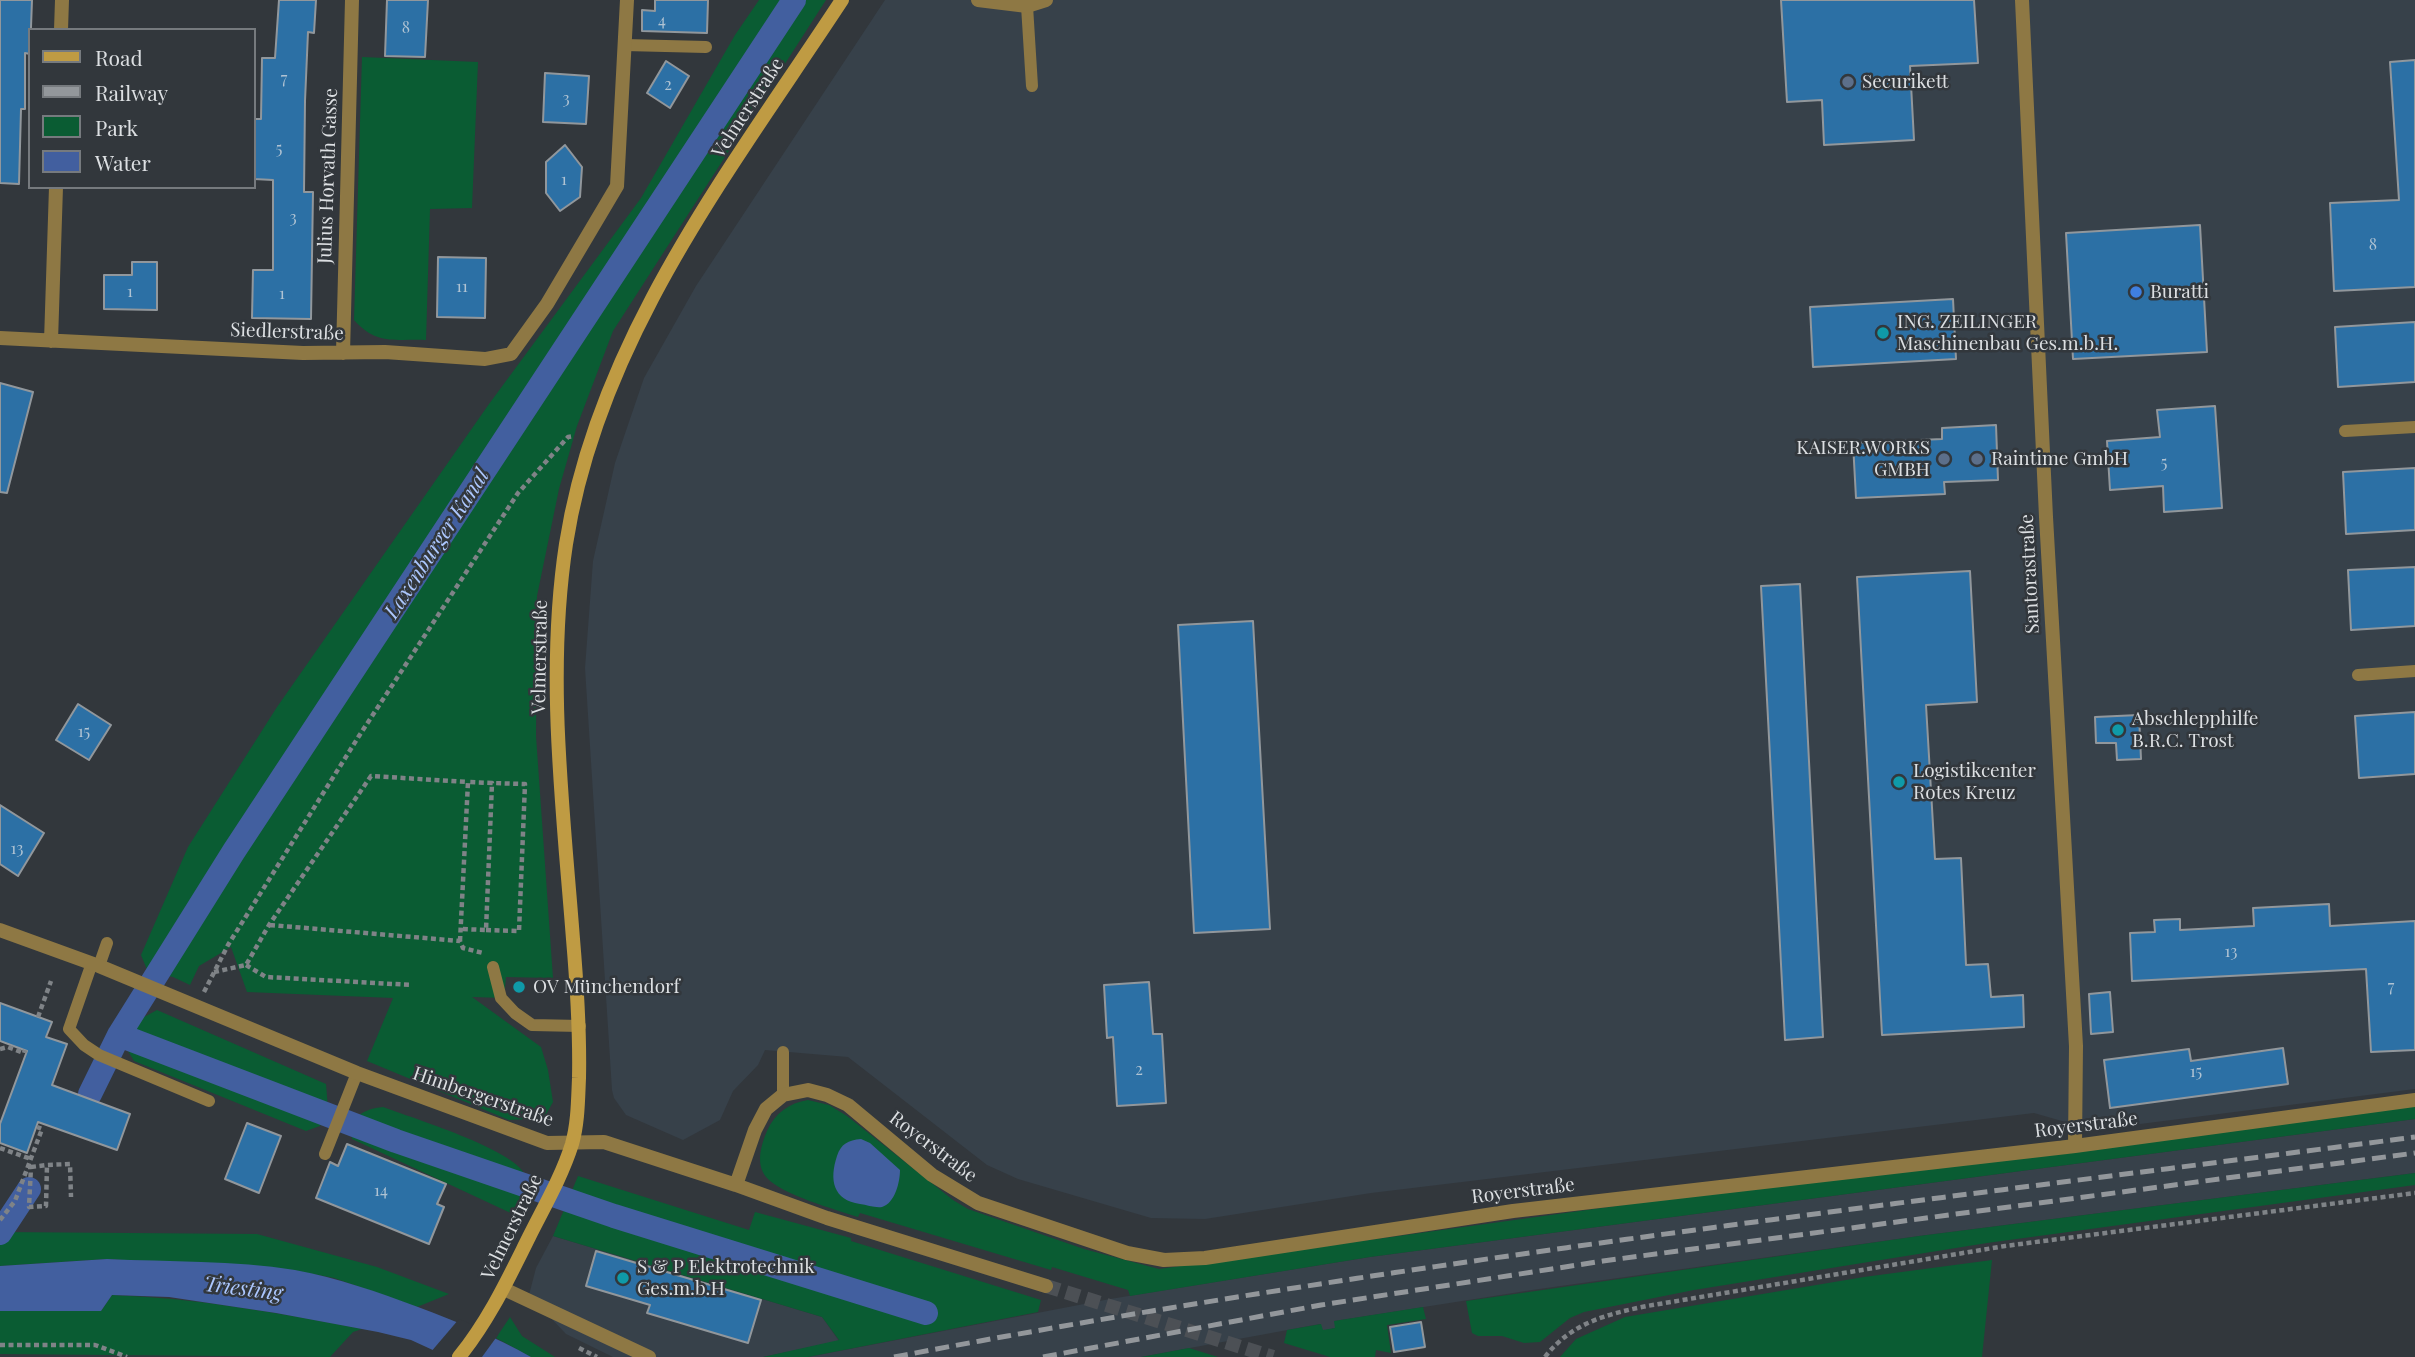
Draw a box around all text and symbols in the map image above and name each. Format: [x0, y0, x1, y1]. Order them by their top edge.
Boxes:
house number: 4 [658, 11, 666, 31]
house number: 8 [402, 18, 410, 38]
legend [28, 28, 256, 189]
text: Road [95, 43, 143, 71]
street label: Velmerstraße [707, 54, 789, 162]
house number: 7 [281, 69, 287, 89]
place label: Securikett [1862, 71, 1948, 93]
marker: Securikett [1840, 74, 1856, 90]
house number: 2 [664, 75, 672, 95]
text: Railway [95, 78, 168, 106]
street label: Julius Horvath Gasse [314, 88, 342, 264]
house number: 3 [562, 89, 570, 109]
text: Park [95, 113, 138, 141]
house number: 5 [276, 139, 282, 159]
text: Water [95, 148, 151, 176]
house number: 1 [561, 170, 567, 190]
house number: 3 [289, 208, 297, 228]
house number: 8 [2369, 235, 2377, 255]
house number: 11 [456, 277, 468, 297]
place label: Buratti [2150, 281, 2209, 303]
house number: 1 [127, 282, 133, 302]
house number: 1 [279, 284, 285, 304]
marker: Buratti [2128, 284, 2144, 300]
place label: ING. ZEILINGER Maschinenbau Ges.m.b.H. [1897, 311, 2118, 355]
street label: Siedlerstraße [230, 319, 344, 345]
marker: ING. ZEILINGER Maschinenbau Ges.m.b.H. [1875, 325, 1891, 341]
place label: KAISER.WORKS GMBH [1796, 437, 1930, 481]
place label: Raintime GmbH [1991, 448, 2128, 470]
marker: KAISER.WORKS GMBH [1936, 451, 1952, 467]
marker: Raintime GmbH [1969, 451, 1985, 467]
house number: 5 [2161, 453, 2167, 473]
water label: Laxenburger Kanal [379, 464, 495, 624]
street label: Santorastraße [2015, 514, 2045, 634]
street label: Velmerstraße [528, 599, 552, 715]
place label: Abschlepphilfe B.R.C. Trost [2132, 708, 2258, 752]
house number: 15 [78, 722, 90, 742]
marker: Abschlepphilfe B.R.C. Trost [2110, 722, 2126, 738]
place label: Logistikcenter Rotes Kreuz [1913, 760, 2036, 804]
marker: Logistikcenter Rotes Kreuz [1891, 774, 1907, 790]
house number: 13 [11, 839, 23, 859]
house number: 13 [2225, 942, 2237, 962]
place label: OV Münchendorf [533, 976, 680, 998]
house number: 7 [2388, 977, 2394, 997]
marker: OV Münchendorf [511, 979, 527, 995]
house number: 2 [1135, 1060, 1143, 1080]
street label: Himbergerstraße [410, 1062, 556, 1132]
house number: 15 [2190, 1062, 2202, 1082]
street label: Royerstraße [885, 1107, 981, 1187]
street label: Royerstraße [2033, 1107, 2139, 1143]
street label: Velmerstraße [477, 1170, 547, 1284]
street label: Royerstraße [1470, 1173, 1576, 1209]
house number: 14 [374, 1181, 388, 1201]
place label: S & P Elektrotechnik Ges.m.b.H [637, 1256, 815, 1300]
marker: S & P Elektrotechnik Ges.m.b.H [615, 1270, 631, 1286]
water label: Triesting [202, 1272, 284, 1306]

